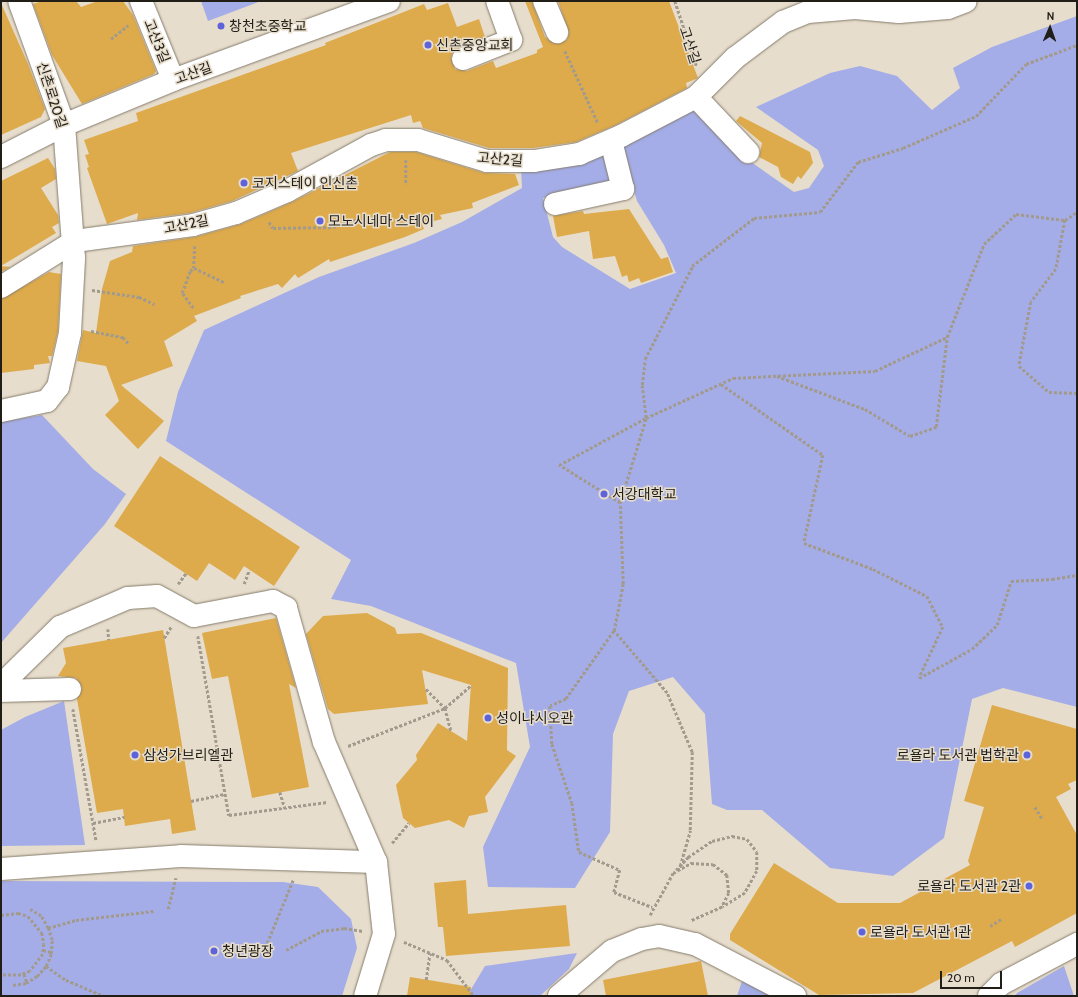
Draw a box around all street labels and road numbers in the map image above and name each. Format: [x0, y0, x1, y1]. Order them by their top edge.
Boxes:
street label: 고산3길 [141, 16, 173, 66]
street label: 고산길 [676, 24, 704, 66]
street label: 고산길 [172, 58, 214, 88]
street label: 신촌로20길 [33, 60, 71, 130]
street label: 고산2길 [476, 149, 524, 169]
street label: 고산2길 [162, 211, 210, 237]

